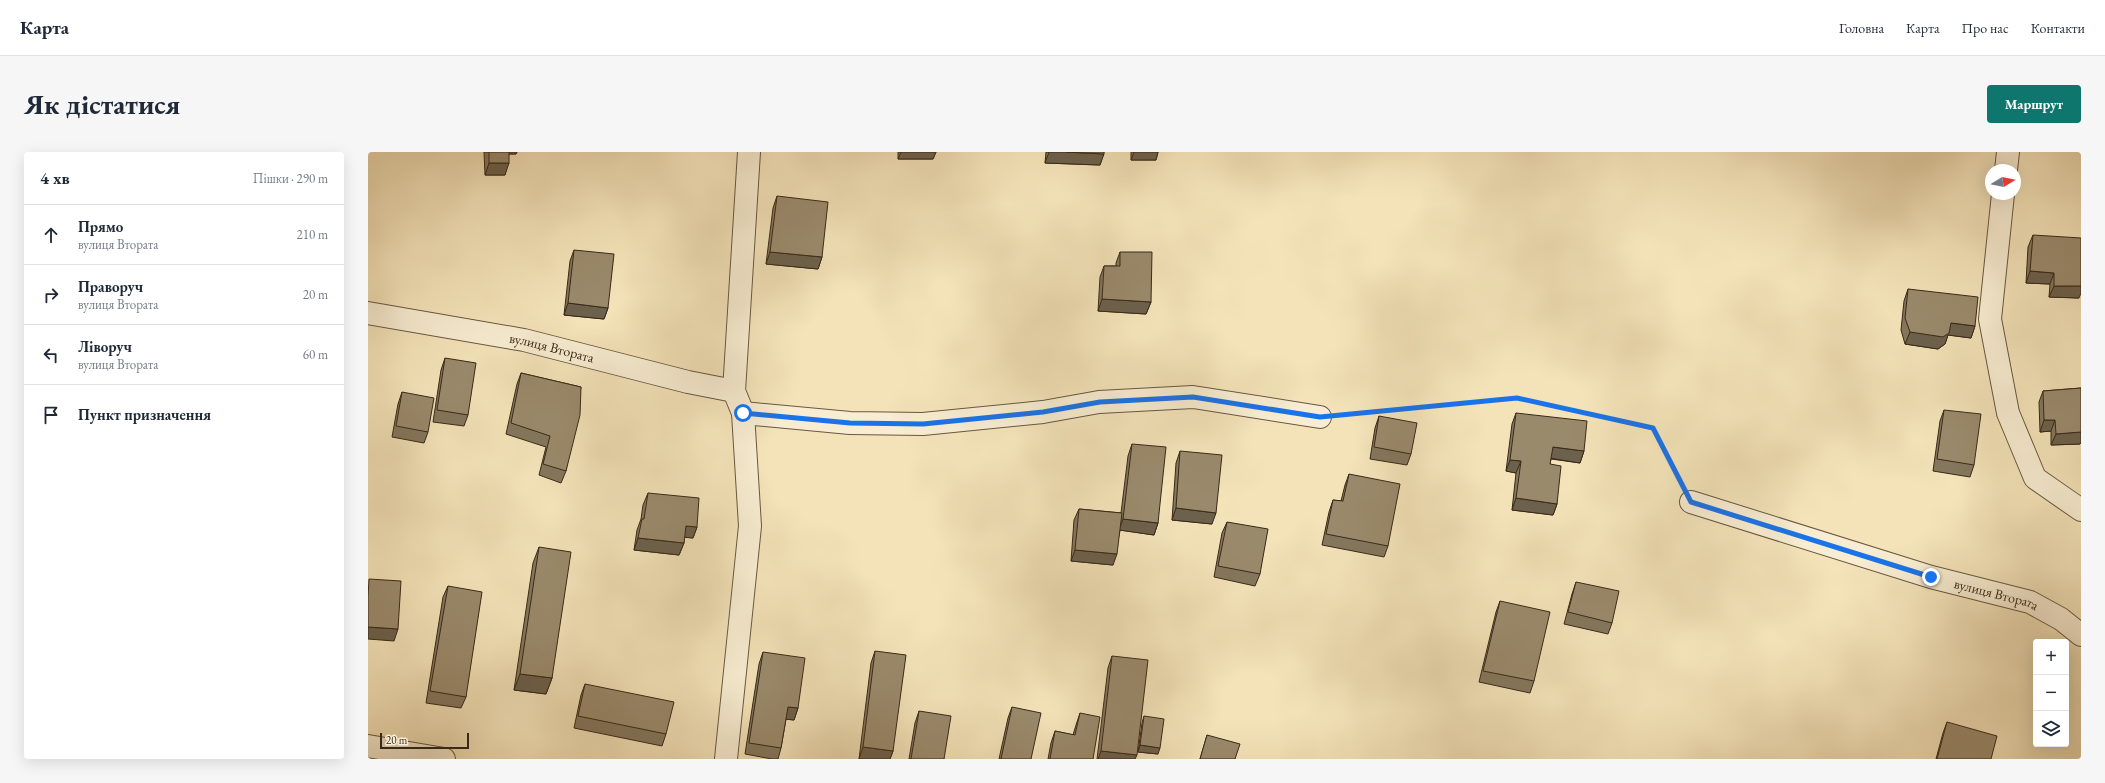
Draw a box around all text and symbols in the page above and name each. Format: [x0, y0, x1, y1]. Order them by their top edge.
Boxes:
text: Карта [20, 15, 69, 40]
text: Головна [1839, 19, 1884, 37]
text: Карта [1906, 19, 1939, 37]
text: Про нас [1961, 19, 2009, 37]
text: Контакти [2031, 19, 2085, 37]
button: Маршрут [1987, 85, 2081, 123]
text: Як дістатися [24, 86, 180, 122]
north arrow [1985, 164, 2021, 200]
text: 4 хв [40, 167, 70, 189]
text: Пішки · 290 m [253, 170, 328, 187]
text: Прямо [78, 217, 123, 236]
icon: ahead [40, 224, 62, 246]
text: 210 m [297, 226, 328, 243]
text: вулиця Втората [78, 236, 158, 253]
text: Праворуч [78, 277, 143, 296]
icon: right [40, 284, 62, 306]
text: 20 m [303, 286, 328, 303]
text: вулиця Втората [78, 296, 158, 313]
street label: вулиця Втората [508, 329, 596, 367]
text: Ліворуч [78, 337, 132, 356]
icon: left [40, 344, 62, 366]
text: 60 m [303, 346, 328, 363]
text: вулиця Втората [78, 356, 158, 373]
icon: arrive [40, 404, 62, 426]
route start [734, 404, 752, 422]
text: Пункт призначення [78, 405, 211, 424]
route end [1922, 568, 1940, 586]
street label: вулиця Втората [1952, 574, 2042, 614]
map controls [2033, 639, 2069, 747]
button: + [2033, 639, 2069, 675]
button: − [2033, 675, 2069, 711]
button: layers [2033, 711, 2069, 747]
scale bar [380, 731, 469, 750]
text: 20 m [386, 733, 407, 747]

